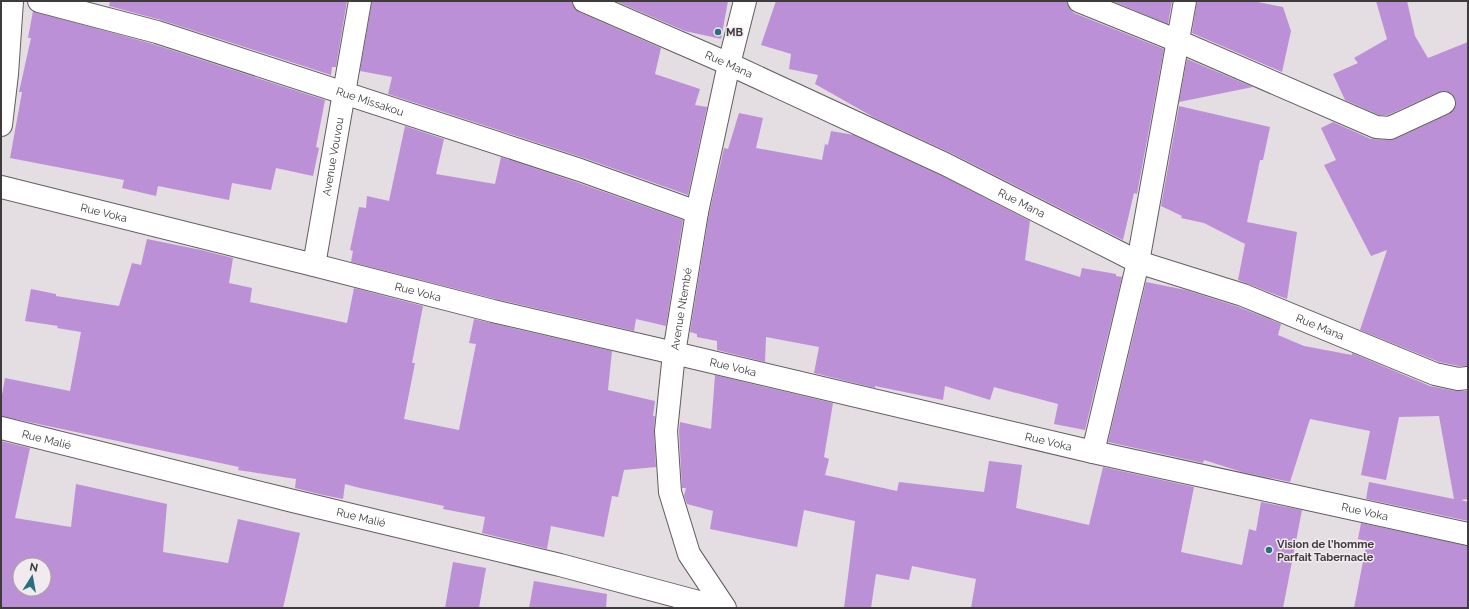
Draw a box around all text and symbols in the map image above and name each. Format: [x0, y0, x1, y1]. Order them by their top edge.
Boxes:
place label: MB [726, 26, 744, 39]
marker: MB [713, 27, 723, 37]
street label: Rue Mana [703, 48, 755, 81]
street label: Rue Missakou [334, 85, 405, 119]
street label: Avenue Vouvou [320, 116, 347, 197]
street label: Rue Mana [996, 186, 1047, 221]
street label: Rue Voka [79, 201, 128, 225]
street label: Avenue Ntembé [669, 266, 695, 351]
street label: Rue Voka [393, 280, 443, 304]
street label: Rue Mana [1294, 311, 1346, 343]
street label: Rue Voka [708, 356, 758, 379]
street label: Rue Malié [20, 427, 73, 452]
street label: Rue Voka [1024, 430, 1073, 454]
street label: Rue Voka [1340, 500, 1389, 523]
street label: Rue Malié [335, 506, 388, 530]
place label: Vision de l'homme Parfait Tabernacle [1277, 538, 1374, 564]
marker: Vision de l'homme Parfait Tabernacle [1264, 545, 1274, 555]
north arrow [12, 557, 52, 597]
text: N [28, 560, 39, 575]

